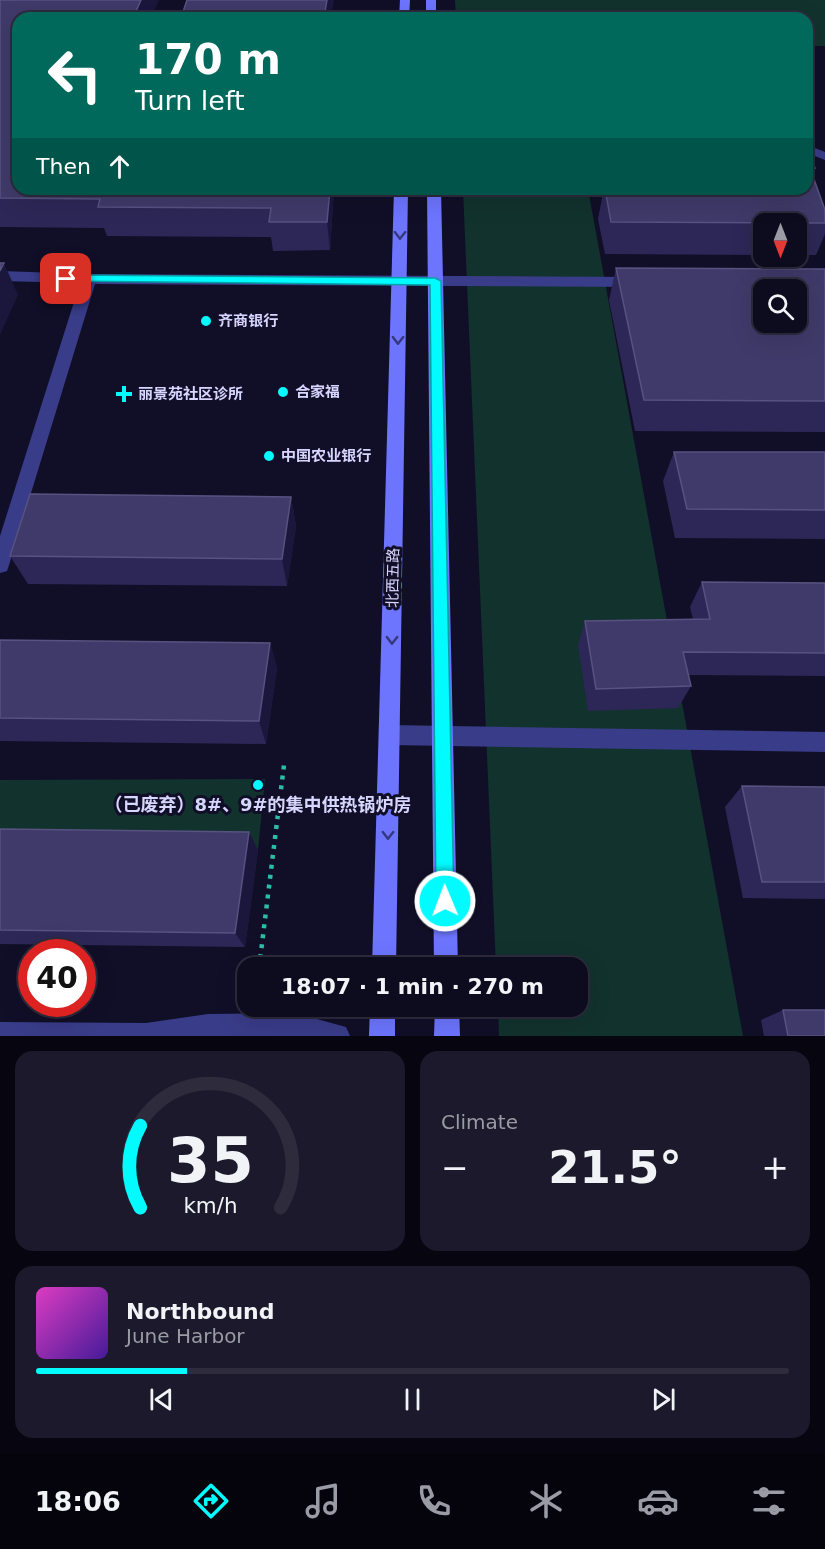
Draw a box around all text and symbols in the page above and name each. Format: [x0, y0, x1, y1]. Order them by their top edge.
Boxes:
text: 170 m [135, 35, 281, 84]
icon: left [36, 36, 114, 114]
text: Turn left [135, 85, 245, 116]
icon: ahead [103, 150, 136, 183]
text: Then [36, 154, 91, 179]
north arrow [753, 213, 807, 267]
map controls [753, 213, 807, 333]
one-way arrow [394, 231, 406, 240]
pin [40, 253, 91, 304]
icon: arrive [49, 262, 82, 295]
button: search [753, 279, 807, 333]
place label: 齐商银行 [218, 312, 278, 330]
marker: 齐商银行 [199, 314, 213, 328]
one-way arrow [392, 335, 404, 344]
place label: 合家福 [295, 383, 340, 401]
marker: 丽景苑社区诊所 [115, 385, 133, 403]
place label: 丽景苑社区诊所 [138, 385, 243, 403]
marker: 合家福 [276, 385, 290, 399]
place label: 中国农业银行 [281, 447, 371, 465]
marker: 中国农业银行 [262, 449, 276, 463]
street label: 北西五路 [383, 548, 403, 608]
one-way arrow [386, 635, 398, 644]
marker: （已废弃）8#、9#的集中供热锅炉房 [251, 778, 265, 792]
place label: （已废弃）8#、9#的集中供热锅炉房 [104, 794, 412, 815]
one-way arrow [382, 830, 394, 839]
position arrow [413, 869, 477, 933]
speed limit sign: 40 [18, 939, 96, 1017]
text: 18:07 · 1 min · 270 m [281, 974, 544, 999]
text: Climate [441, 1110, 518, 1134]
text: 35 [167, 1124, 253, 1197]
text: 21.5° [548, 1141, 682, 1194]
text: − [441, 1148, 469, 1187]
text: + [761, 1148, 789, 1187]
text: km/h [183, 1193, 237, 1218]
text: Northbound [126, 1299, 275, 1324]
text: June Harbor [126, 1324, 245, 1348]
icon: previous [145, 1383, 178, 1416]
icon: pause [396, 1383, 429, 1416]
icon: next [647, 1383, 680, 1416]
icon: directions [190, 1480, 232, 1522]
icon: music [302, 1480, 344, 1522]
icon: phone [413, 1480, 455, 1522]
icon: climate [525, 1480, 567, 1522]
icon: car [637, 1480, 679, 1522]
icon: filters [748, 1480, 790, 1522]
text: 18:06 [35, 1486, 121, 1517]

